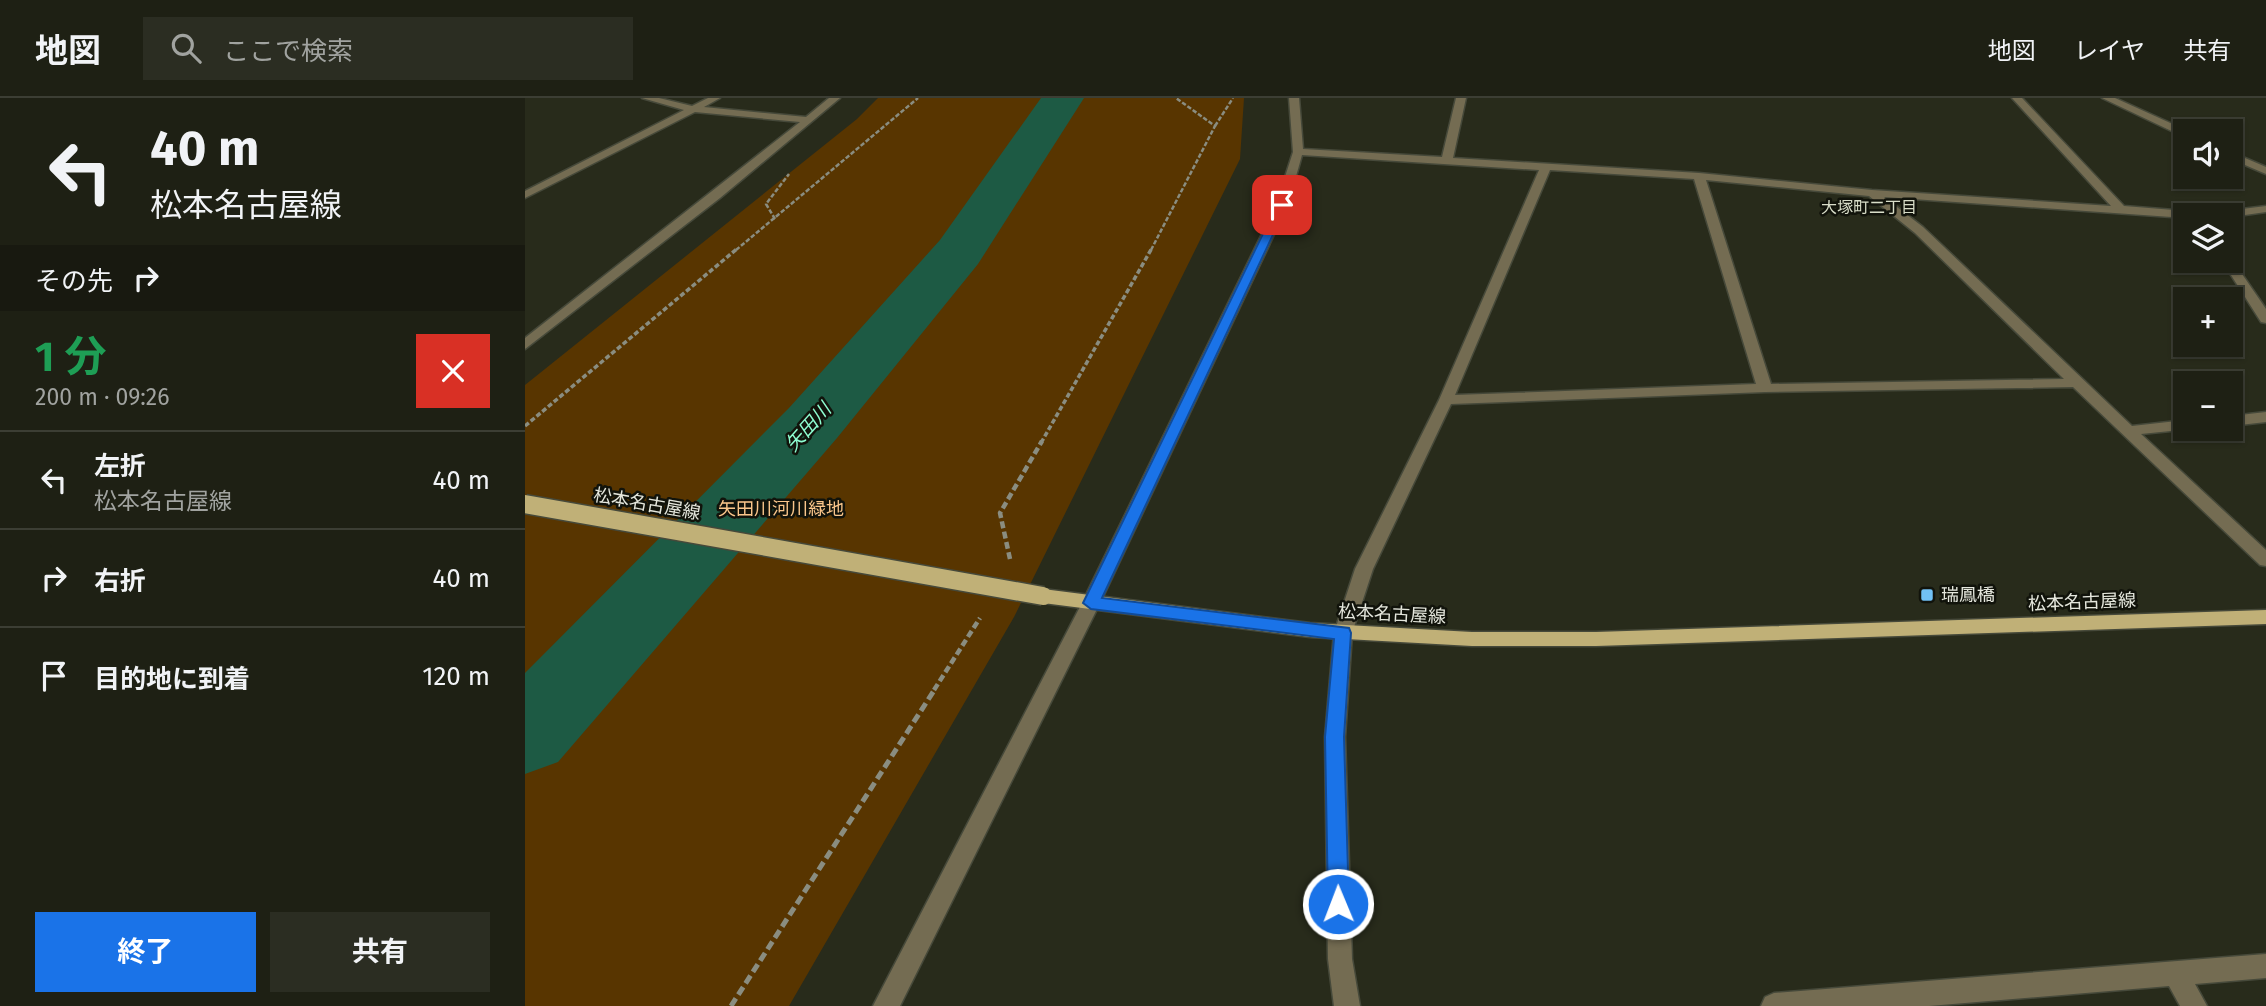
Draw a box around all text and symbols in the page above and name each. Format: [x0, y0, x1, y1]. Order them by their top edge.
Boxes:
search box [143, 17, 633, 80]
icon: search [167, 29, 205, 67]
text: 地図 [35, 31, 101, 71]
text: ここで検索 [223, 36, 353, 67]
text: 地図 [1988, 37, 2036, 65]
text: レイヤ [2074, 37, 2145, 65]
text: 共有 [2183, 37, 2231, 65]
text: 40 m [150, 119, 259, 178]
map controls [2173, 119, 2243, 441]
button: sound [2173, 119, 2243, 189]
icon: left [35, 126, 126, 217]
pin [1252, 175, 1312, 235]
text: 松本名古屋線 [150, 186, 342, 224]
icon: arrive [1263, 186, 1301, 224]
district label: 大塚町二丁目 [1821, 198, 1917, 217]
button: layers [2173, 203, 2243, 273]
icon: right [127, 259, 165, 297]
text: その先 [35, 266, 113, 297]
button: + [2173, 287, 2243, 357]
text: 1 分 [35, 332, 106, 382]
button: close [416, 334, 490, 408]
button: − [2173, 371, 2243, 441]
text: 200 m · 09:26 [35, 383, 169, 411]
water label: 矢田川 [780, 397, 837, 456]
text: 左折 [94, 451, 146, 482]
icon: left [35, 461, 73, 499]
text: 40 m [432, 465, 490, 496]
street label: 松本名古屋線 [592, 484, 702, 524]
text: 松本名古屋線 [94, 487, 232, 515]
park label: 矢田川河川緑地 [718, 498, 844, 520]
icon: right [35, 559, 73, 597]
text: 40 m [432, 563, 490, 594]
text: 右折 [94, 566, 146, 597]
place label: 瑞鳳橋 [1941, 584, 1995, 606]
marker: 瑞鳳橋 [1919, 587, 1935, 603]
street label: 松本名古屋線 [2028, 589, 2136, 615]
street label: 松本名古屋線 [1337, 600, 1447, 628]
icon: arrive [35, 657, 73, 695]
text: 120 m [422, 661, 490, 692]
text: 目的地に到着 [94, 664, 250, 695]
position arrow [1301, 867, 1375, 941]
button: 終了 [35, 912, 256, 992]
button: 共有 [270, 912, 490, 992]

